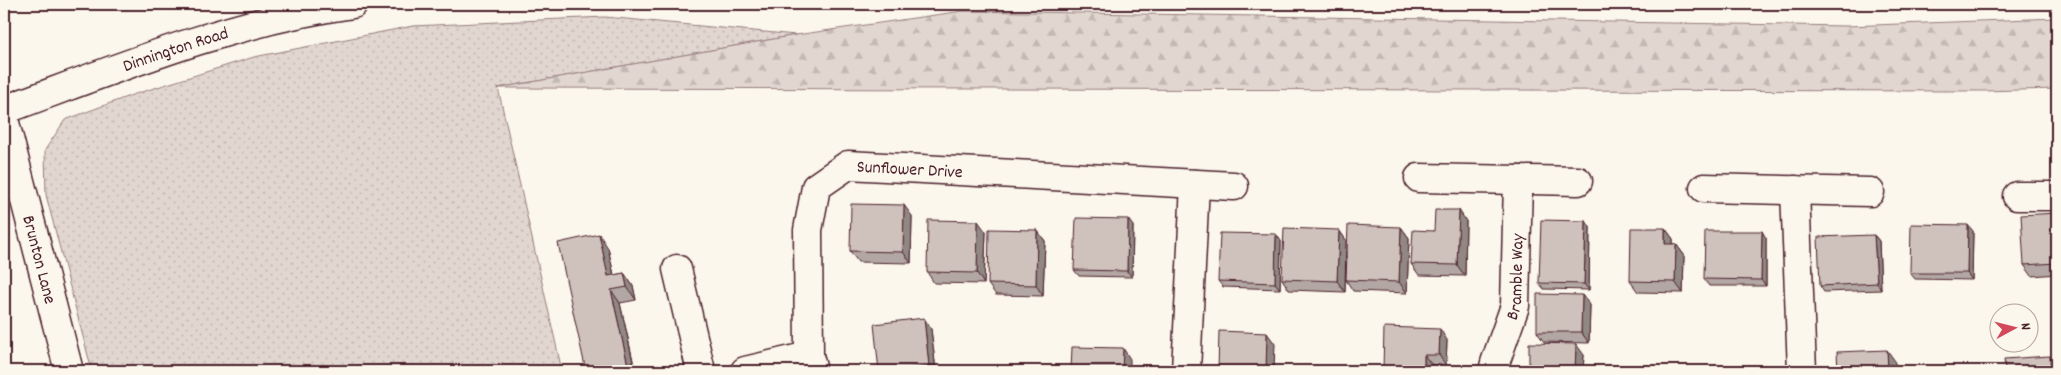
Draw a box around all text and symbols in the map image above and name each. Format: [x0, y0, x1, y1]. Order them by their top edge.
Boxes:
street label: Dinnington Road [120, 22, 232, 80]
street label: Sunflower Drive [856, 155, 963, 186]
street label: Brunton Lane [14, 213, 61, 307]
street label: Bramble Way [1501, 233, 1532, 324]
north arrow [1988, 302, 2038, 352]
text: N [2015, 322, 2035, 331]

